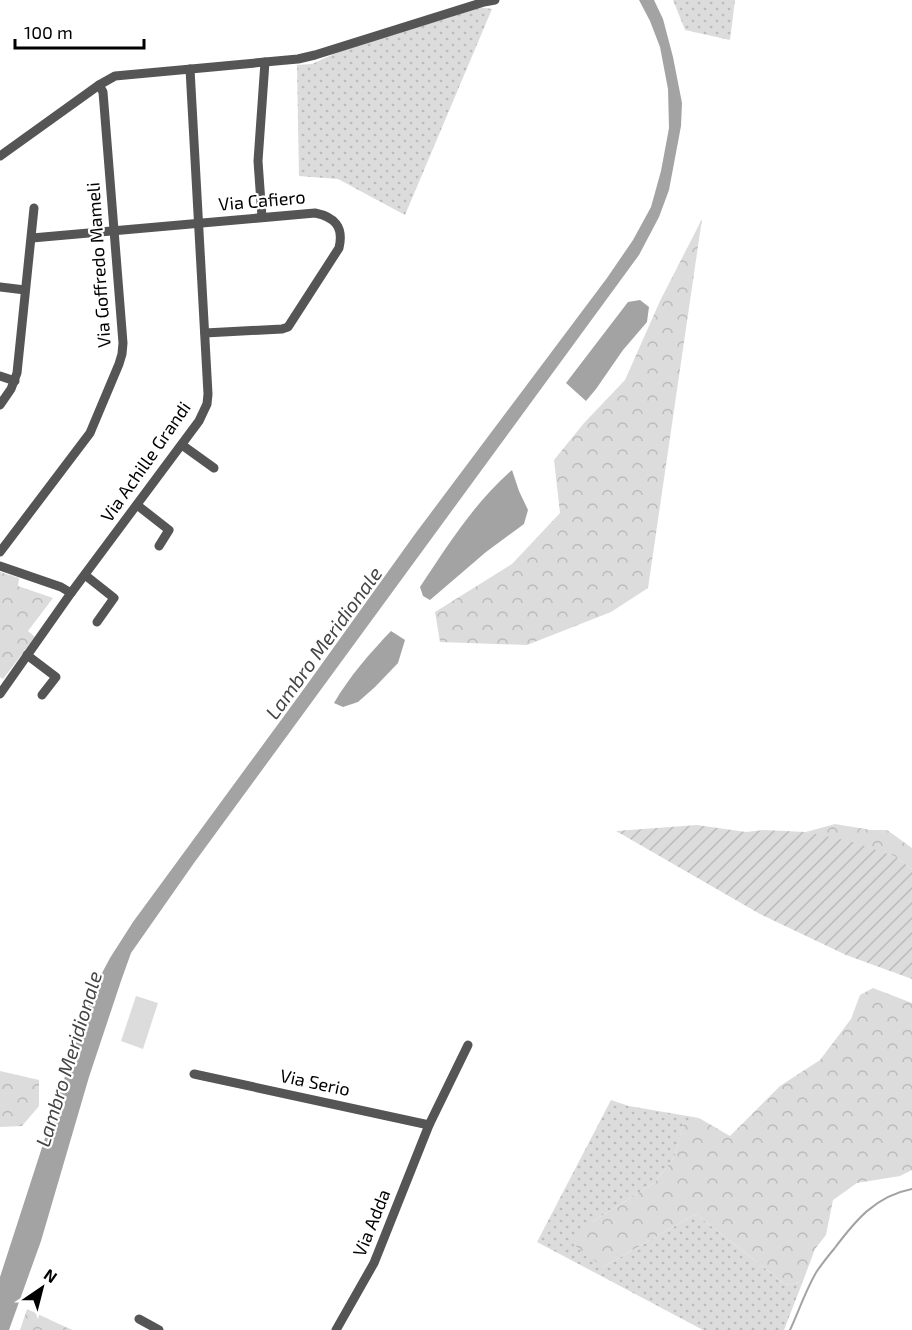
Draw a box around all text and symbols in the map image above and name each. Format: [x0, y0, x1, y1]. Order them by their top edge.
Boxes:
scale bar [15, 12, 144, 50]
text: 100 m [24, 21, 73, 43]
street label: Via Goffredo Mameli [81, 182, 115, 349]
street label: Via Cafiero [217, 185, 306, 215]
street label: Via Achille Grandi [95, 397, 195, 526]
water label: Lambro Meridionale [260, 561, 387, 723]
water label: Lambro Meridionale [30, 968, 106, 1149]
street label: Via Serio [278, 1064, 352, 1100]
street label: Via Adda [348, 1186, 394, 1259]
north arrow [12, 1258, 72, 1318]
text: N [41, 1264, 61, 1286]

